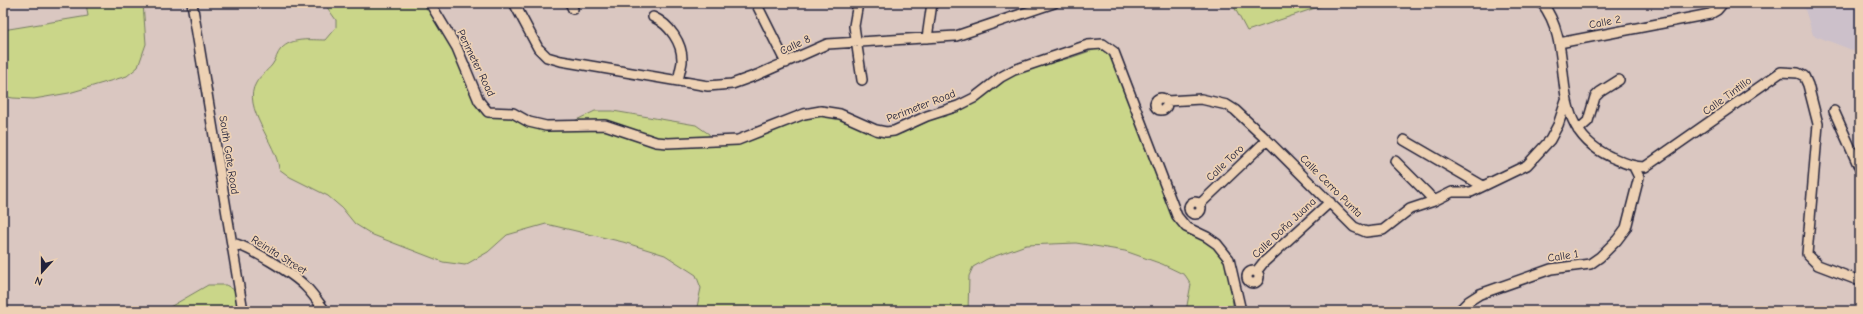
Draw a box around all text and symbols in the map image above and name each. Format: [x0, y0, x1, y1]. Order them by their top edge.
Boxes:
street label: Calle 2 [1588, 13, 1622, 31]
street label: Perimeter Road [454, 27, 498, 99]
street label: Calle 8 [778, 32, 813, 58]
street label: Calle Tintillo [1700, 74, 1754, 118]
street label: Perimeter Road [885, 87, 957, 125]
street label: South Gate Road [216, 115, 242, 195]
street label: Calle Toro [1204, 142, 1247, 184]
street label: Calle Cerro Punta [1297, 152, 1365, 220]
street label: Calle Doña Juana [1249, 195, 1319, 261]
street label: Reinita Street [249, 233, 310, 278]
street label: Calle 1 [1547, 247, 1579, 265]
north arrow [22, 252, 62, 292]
text: N [33, 274, 44, 288]

